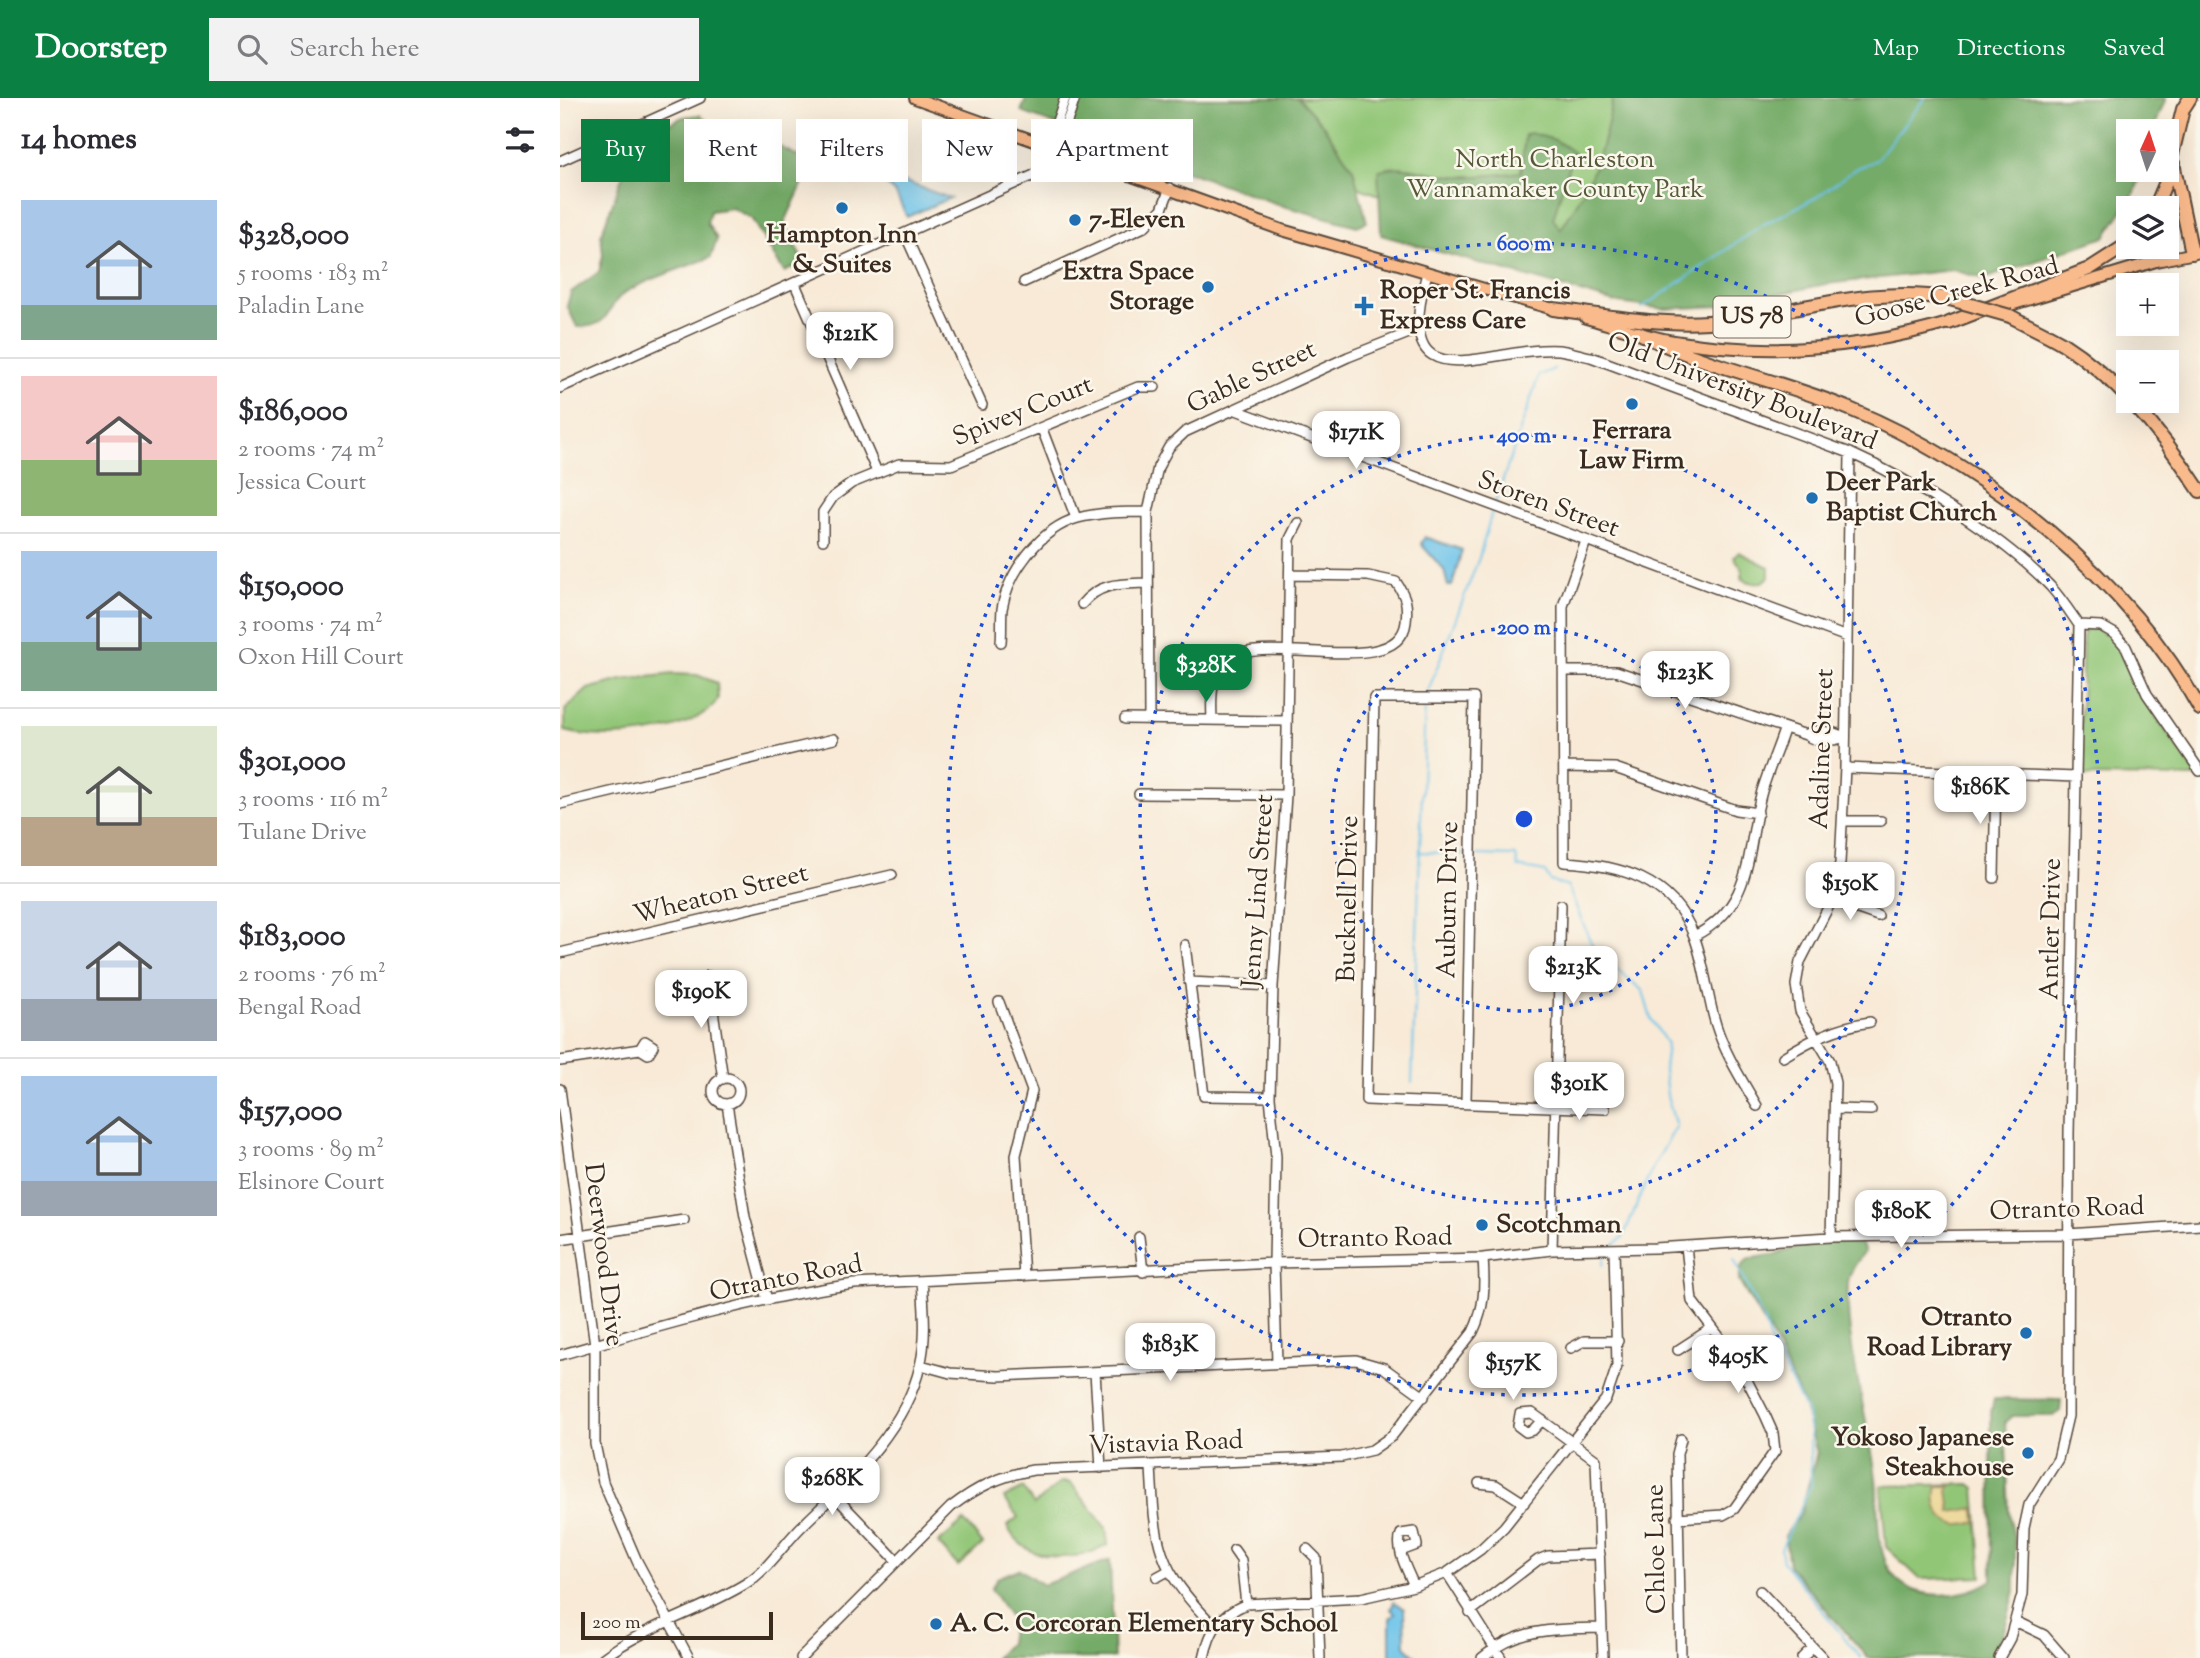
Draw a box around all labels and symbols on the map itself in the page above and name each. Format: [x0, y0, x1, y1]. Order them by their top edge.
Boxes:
north arrow [2116, 119, 2179, 182]
park label: North Charleston Wannamaker County Park [1406, 142, 1704, 209]
marker: Hampton Inn & Suites [834, 200, 850, 216]
place label: 7-Eleven [1089, 202, 1186, 239]
marker: 7-Eleven [1067, 212, 1083, 228]
place label: Hampton Inn & Suites [766, 217, 918, 284]
text: 600 m [1497, 230, 1552, 260]
street label: Goose Creek Road [1851, 248, 2064, 338]
place label: Extra Space Storage [1063, 254, 1194, 321]
place label: Roper St. Francis Express Care [1380, 273, 1570, 340]
marker: Extra Space Storage [1200, 279, 1216, 295]
marker: Roper St. Francis Express Care [1354, 296, 1374, 316]
road number: US 78 [1714, 296, 1790, 338]
pin: $121K [801, 313, 899, 372]
street label: Old University Boulevard [1602, 323, 1883, 461]
street label: Gable Street [1181, 332, 1323, 424]
street label: Spivey Court [947, 367, 1099, 457]
marker: Ferrara Law Firm [1624, 396, 1640, 412]
pin: $171K [1307, 412, 1405, 471]
place label: Ferrara Law Firm [1580, 413, 1685, 480]
text: 400 m [1496, 422, 1552, 452]
street label: Storen Street [1472, 462, 1624, 548]
place label: Deer Park Baptist Church [1826, 465, 1998, 532]
marker: Deer Park Baptist Church [1804, 490, 1820, 506]
text: 200 m [1497, 614, 1552, 644]
pin: $328K [1157, 644, 1255, 704]
pin: $123K [1636, 652, 1734, 711]
street label: Adaline Street [1802, 668, 1844, 830]
pin: $186K [1931, 766, 2029, 826]
street label: Jenny Lind Street [1234, 793, 1284, 991]
centre of rings [1512, 807, 1536, 831]
street label: Bucknell Drive [1329, 815, 1369, 983]
street label: Auburn Drive [1429, 821, 1469, 979]
street label: Wheaton Street [630, 855, 812, 935]
street label: Antler Drive [2032, 858, 2072, 1000]
pin: $150K [1801, 862, 1899, 922]
pin: $213K [1524, 946, 1622, 1006]
pin: $190K [652, 970, 750, 1030]
pin: $301K [1530, 1062, 1628, 1122]
street label: Deerwood Drive [573, 1161, 633, 1349]
street label: Otranto Road [1989, 1189, 2145, 1231]
pin: $180K [1852, 1190, 1950, 1250]
place label: Scotchman [1496, 1207, 1623, 1244]
marker: Scotchman [1474, 1217, 1490, 1233]
street label: Otranto Road [1297, 1219, 1453, 1259]
street label: Otranto Road [706, 1246, 866, 1312]
place label: Otranto Road Library [1867, 1300, 2012, 1367]
pin: $183K [1121, 1324, 1219, 1383]
marker: Otranto Road Library [2018, 1325, 2034, 1341]
pin: $405K [1689, 1336, 1787, 1395]
pin: $157K [1464, 1342, 1562, 1402]
place label: Yokoso Japanese Steakhouse [1831, 1420, 2014, 1487]
street label: Vistavia Road [1088, 1423, 1244, 1465]
marker: Yokoso Japanese Steakhouse [2020, 1445, 2036, 1461]
pin: $268K [783, 1458, 881, 1517]
street label: Chloe Lane [1637, 1484, 1677, 1614]
place label: A. C. Corcoran Elementary School [950, 1606, 1338, 1643]
scale bar [581, 1609, 774, 1641]
marker: A. C. Corcoran Elementary School [928, 1616, 944, 1632]

